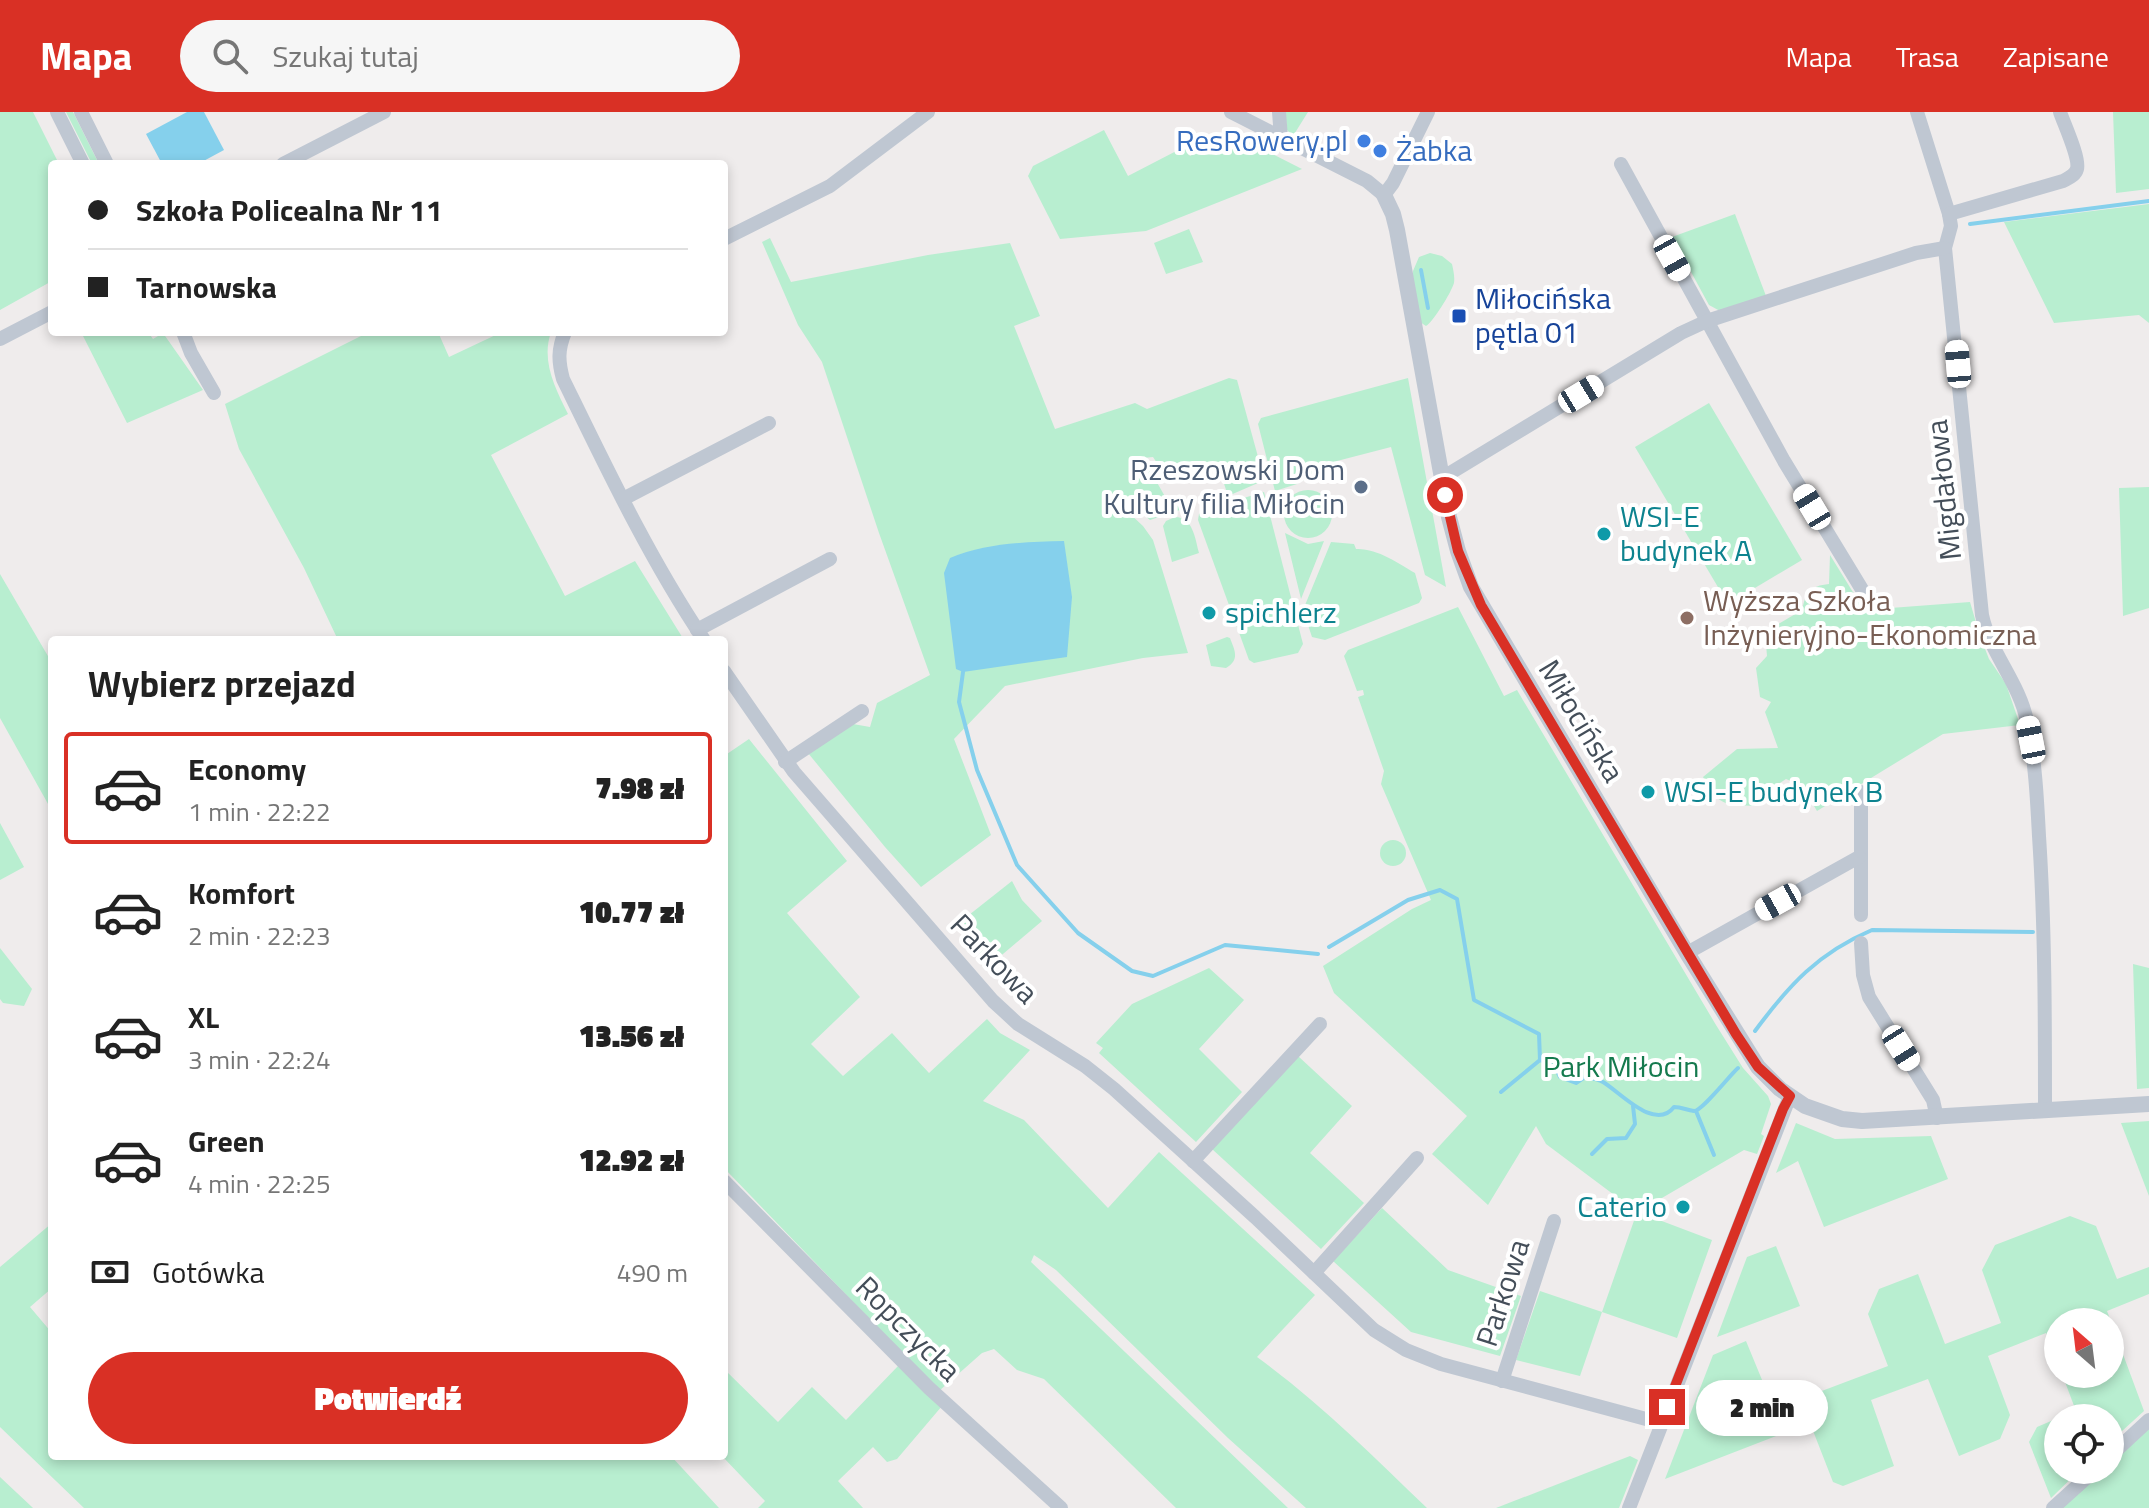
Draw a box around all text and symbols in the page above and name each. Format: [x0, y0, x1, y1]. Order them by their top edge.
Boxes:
search box [180, 20, 740, 92]
text: Mapa [40, 27, 132, 85]
text: Szukaj tutaj [272, 33, 419, 79]
icon: search [208, 34, 252, 78]
text: Mapa [1785, 35, 1852, 78]
text: Trasa [1896, 35, 1959, 78]
text: Zapisane [2003, 35, 2109, 78]
place label: ResRowery.pl [1176, 117, 1348, 163]
place label: Żabka [1396, 127, 1472, 173]
marker: ResRowery.pl [1355, 132, 1373, 150]
marker: Żabka [1371, 142, 1389, 160]
text: Szkoła Policealna Nr 11 [136, 187, 443, 233]
car [1650, 231, 1694, 285]
text: Tarnowska [136, 264, 277, 310]
place label: Miłocińska pętla 01 [1475, 275, 1611, 355]
marker: Miłocińska pętla 01 [1450, 307, 1468, 325]
car [1944, 339, 1972, 389]
car [1554, 371, 1608, 417]
street label: Migdałowa [1913, 418, 1973, 563]
place label: Rzeszowski Dom Kultury filia Miłocin [1103, 446, 1345, 526]
route start [1427, 477, 1463, 513]
marker: Rzeszowski Dom Kultury filia Miłocin [1352, 478, 1370, 496]
car [1789, 480, 1835, 534]
place label: WSI-E budynek A [1620, 493, 1752, 573]
marker: WSI-E budynek A [1595, 525, 1613, 543]
place label: Wyższa Szkoła Inżynieryjno-Ekonomiczna [1703, 577, 2037, 657]
place label: spichlerz [1225, 589, 1337, 635]
marker: spichlerz [1200, 604, 1218, 622]
marker: Wyższa Szkoła Inżynieryjno-Ekonomiczna [1678, 609, 1696, 627]
street label: Miłocińska [1527, 650, 1637, 791]
text: Wybierz przejazd [88, 656, 356, 711]
car [2015, 714, 2047, 766]
text: Economy [188, 746, 306, 792]
icon: car [92, 752, 164, 824]
text: 7.98 zł [595, 765, 684, 811]
place label: WSI-E budynek B [1664, 768, 1883, 814]
marker: WSI-E budynek B [1639, 783, 1657, 801]
text: 1 min · 22:22 [188, 792, 331, 831]
text: Komfort [188, 870, 295, 916]
icon: car [92, 876, 164, 948]
car [1751, 880, 1805, 924]
text: 10.77 zł [579, 889, 684, 935]
street label: Parkowa [940, 903, 1050, 1014]
text: 2 min · 22:23 [188, 916, 331, 955]
text: XL [188, 994, 219, 1040]
icon: car [92, 1000, 164, 1072]
text: 13.56 zł [579, 1013, 684, 1059]
car [1878, 1021, 1924, 1075]
text: 3 min · 22:24 [188, 1040, 331, 1079]
park label: Park Miłocin [1543, 1043, 1699, 1089]
text: Green [188, 1118, 265, 1164]
icon: car [92, 1124, 164, 1196]
text: 12.92 zł [579, 1137, 684, 1183]
text: 4 min · 22:25 [188, 1164, 331, 1203]
place label: Caterio [1577, 1183, 1667, 1229]
marker: Caterio [1674, 1198, 1692, 1216]
street label: Parkowa [1463, 1233, 1541, 1352]
text: Gotówka [152, 1249, 265, 1295]
icon: cash [88, 1250, 132, 1294]
text: 490 m [617, 1253, 688, 1292]
street label: Ropczycka [845, 1265, 972, 1392]
north arrow [2044, 1308, 2124, 1388]
map controls [2044, 1308, 2124, 1484]
button: Potwierdź [88, 1352, 688, 1444]
callout: 2 min [1695, 1379, 1827, 1435]
text: 2 min [1730, 1388, 1794, 1427]
route end [1649, 1389, 1685, 1425]
button: locate [2044, 1404, 2124, 1484]

